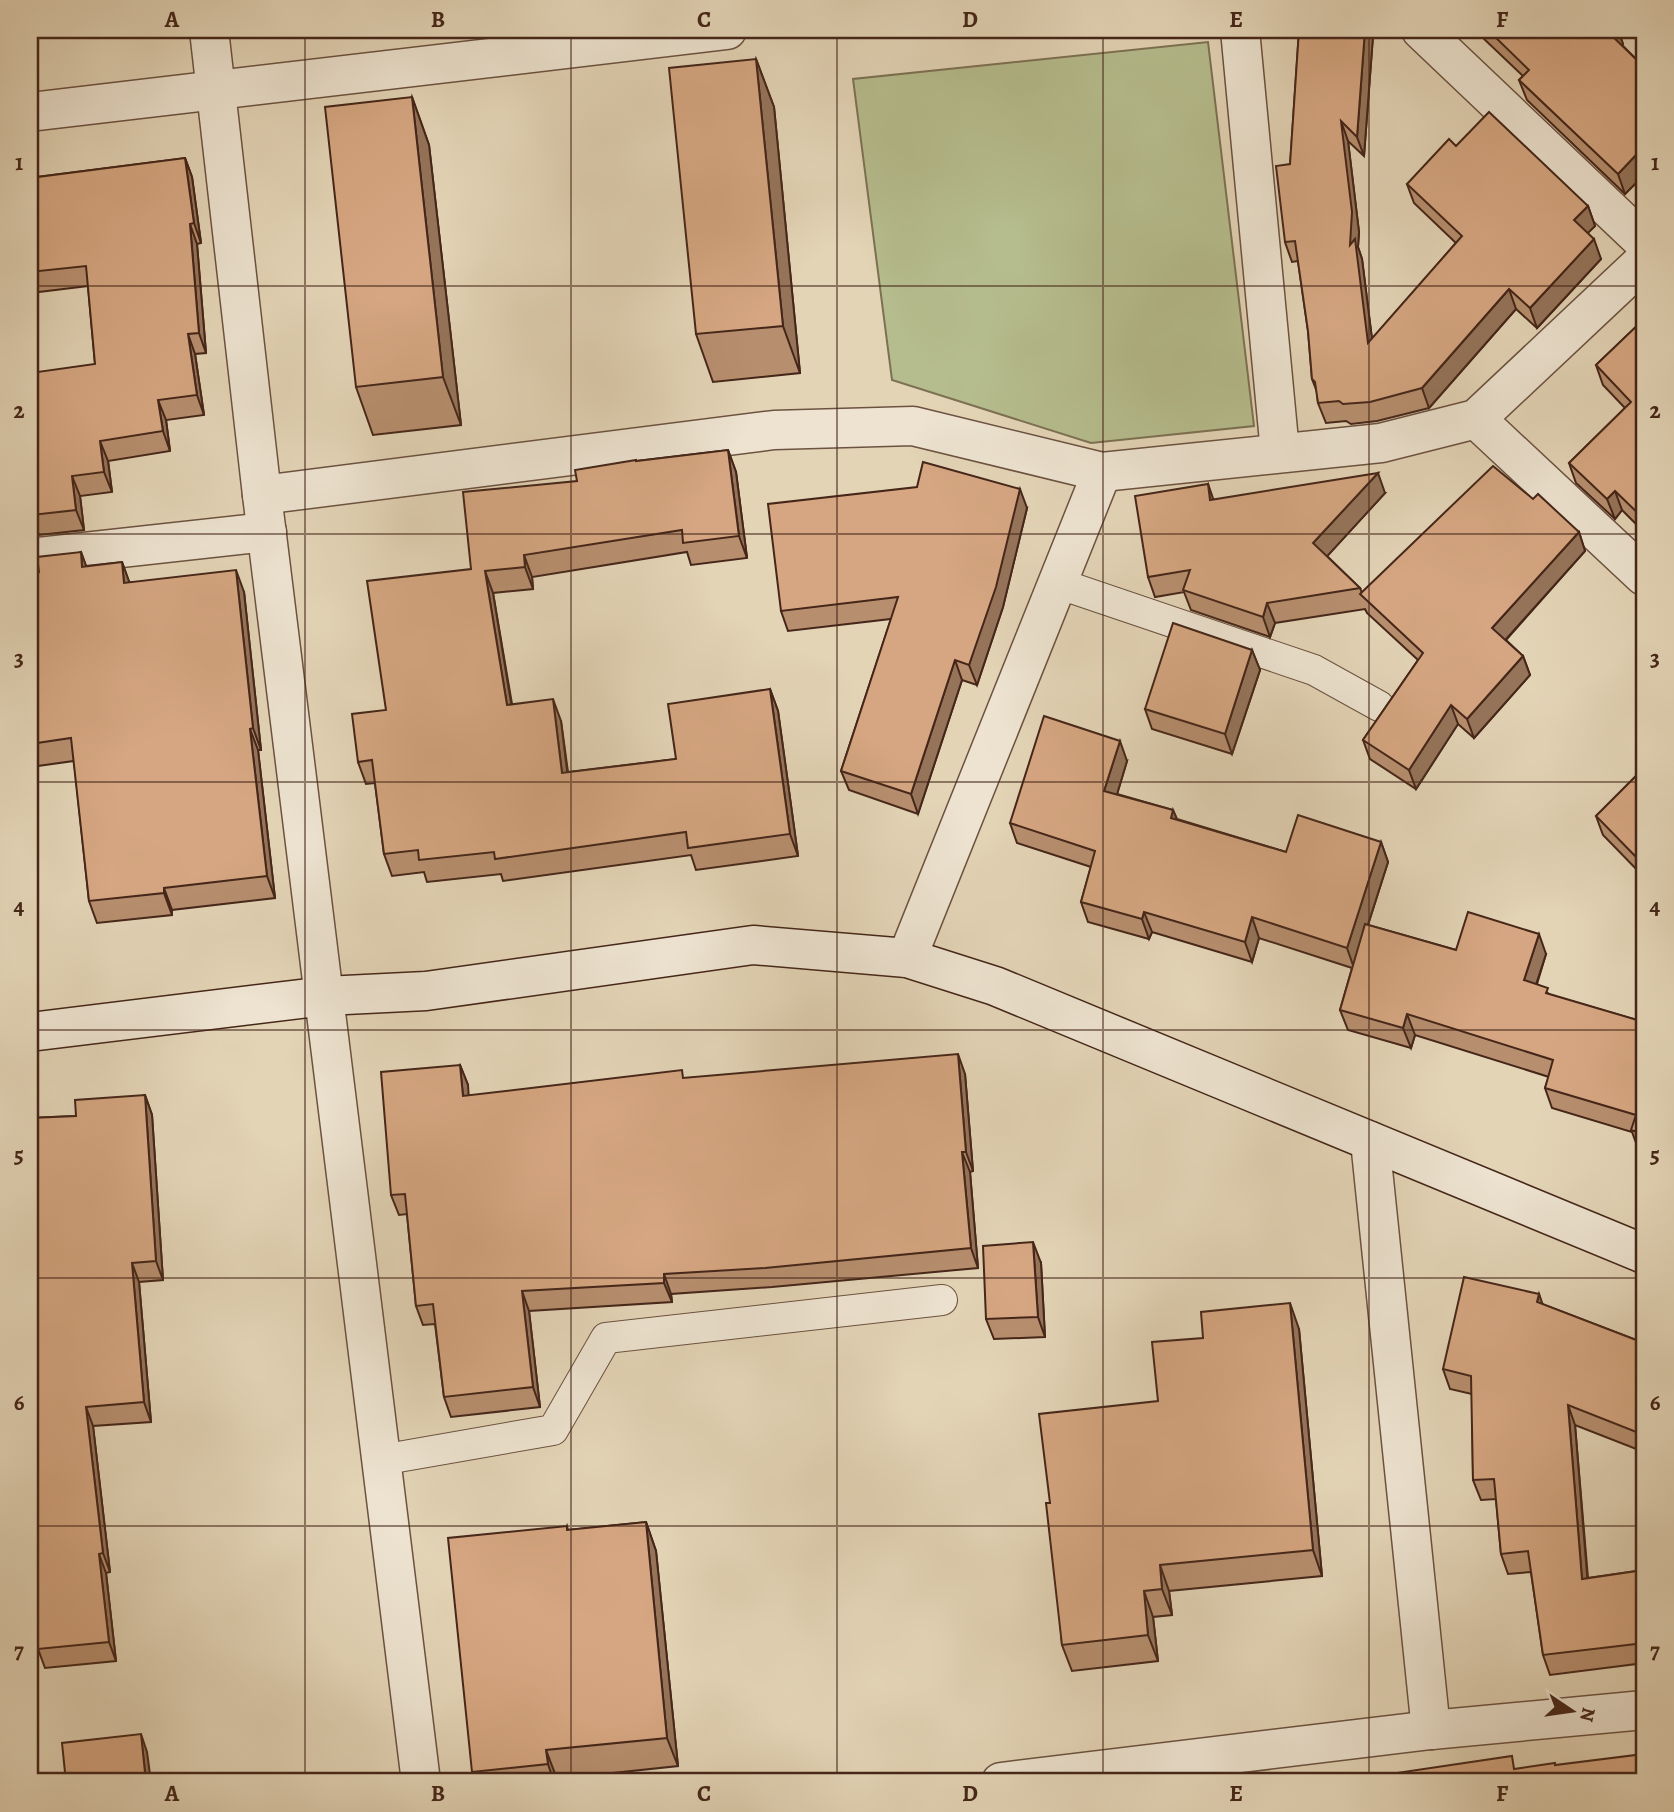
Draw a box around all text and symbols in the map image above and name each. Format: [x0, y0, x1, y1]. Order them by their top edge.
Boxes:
text: A [164, 4, 180, 35]
text: B [431, 4, 445, 35]
text: C [697, 4, 711, 35]
text: D [962, 4, 978, 35]
text: E [1229, 4, 1243, 35]
text: F [1496, 4, 1509, 35]
text: 1 [15, 147, 23, 178]
text: 1 [1651, 147, 1659, 178]
text: 2 [13, 395, 25, 426]
text: 2 [1649, 395, 1661, 426]
text: 3 [14, 643, 24, 674]
text: 3 [1650, 643, 1660, 674]
text: 4 [14, 891, 25, 922]
text: 4 [1650, 891, 1661, 922]
text: 5 [14, 1139, 24, 1170]
text: 5 [1650, 1139, 1660, 1170]
text: 6 [14, 1387, 25, 1418]
text: 6 [1650, 1387, 1661, 1418]
text: 7 [14, 1635, 24, 1666]
text: 7 [1650, 1635, 1660, 1666]
north arrow [1538, 1675, 1608, 1745]
text: N [1573, 1705, 1602, 1724]
text: A [164, 1778, 180, 1809]
text: B [431, 1778, 445, 1809]
text: C [697, 1778, 711, 1809]
text: D [962, 1778, 978, 1809]
text: E [1229, 1778, 1243, 1809]
text: F [1496, 1778, 1509, 1809]

